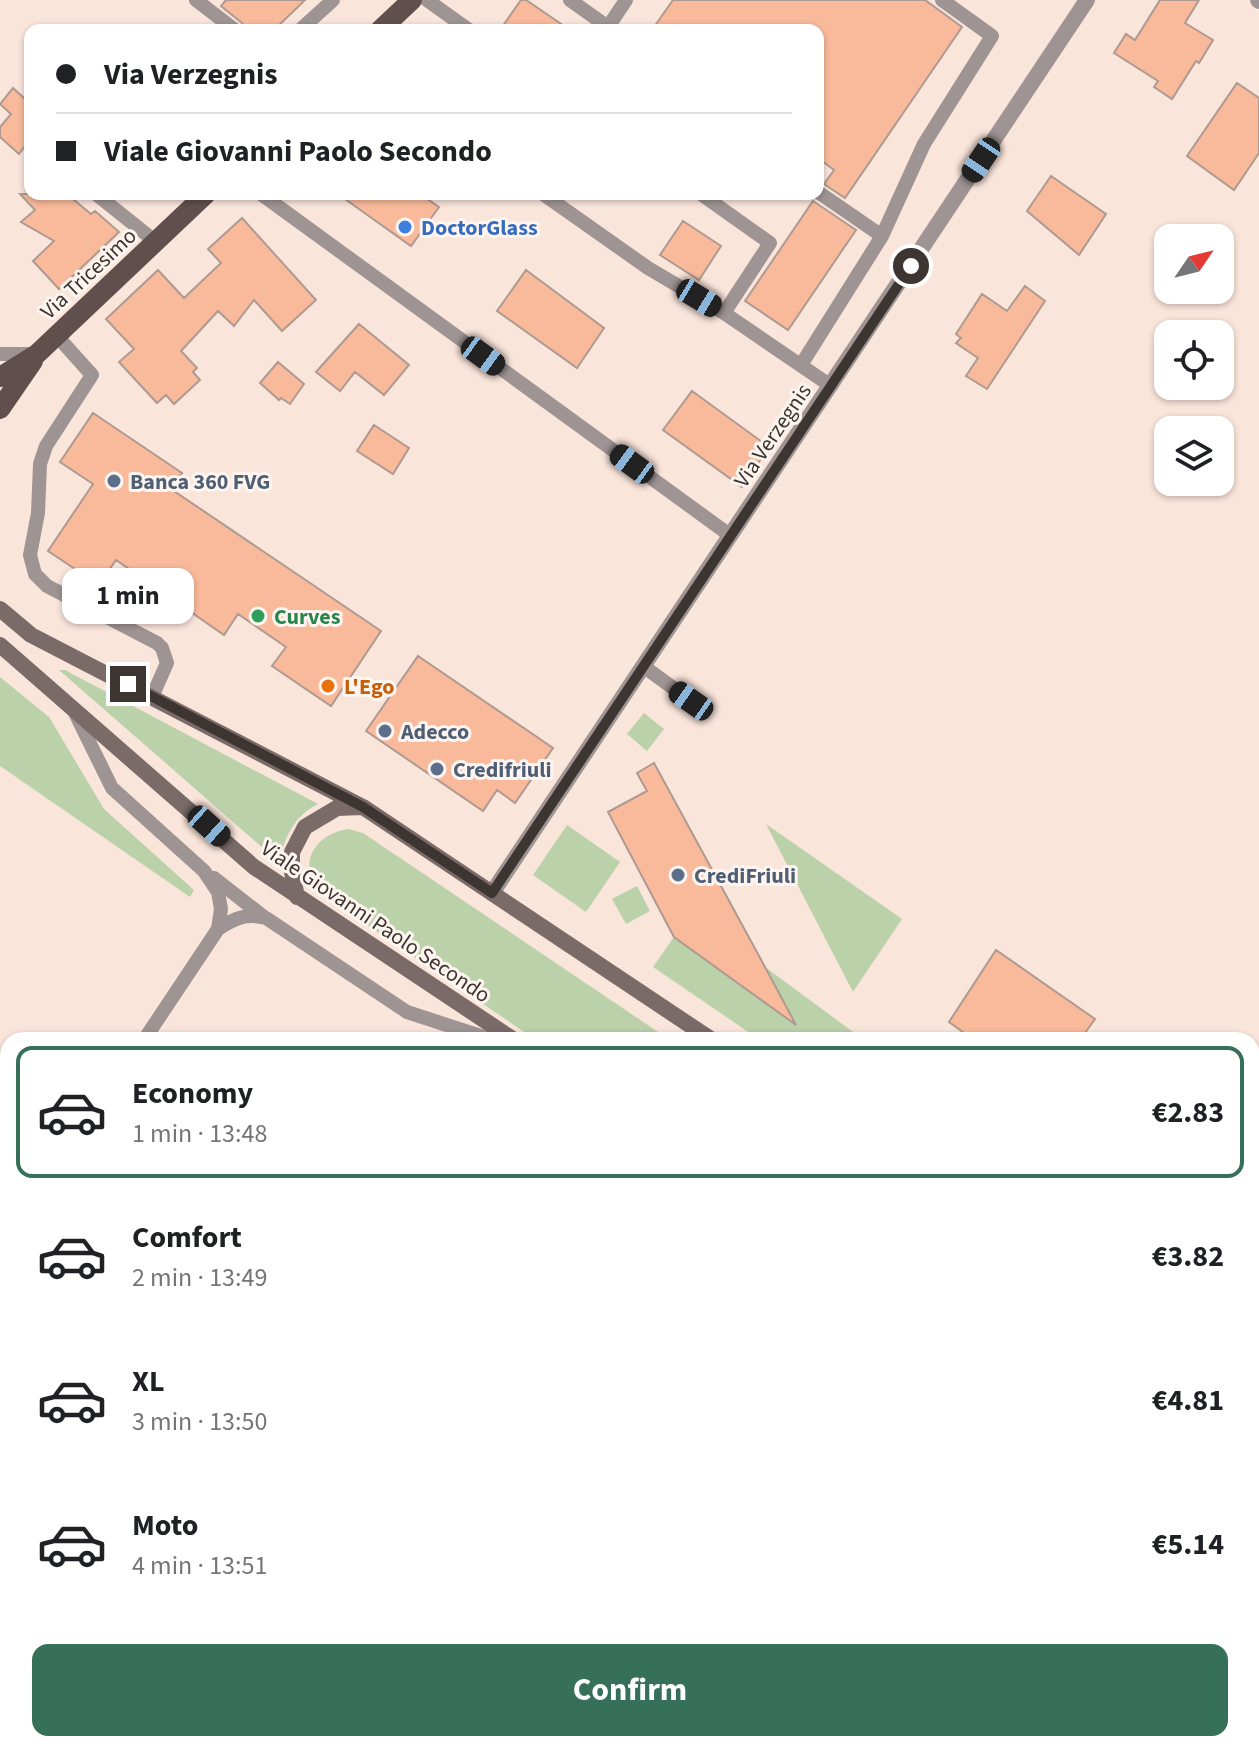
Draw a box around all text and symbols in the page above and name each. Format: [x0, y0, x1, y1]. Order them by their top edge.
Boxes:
text: Via Verzegnis [104, 53, 278, 96]
text: Viale Giovanni Paolo Secondo [104, 130, 492, 173]
car [958, 133, 1004, 187]
place label: DoctorGlass [421, 212, 538, 244]
marker: DoctorGlass [396, 218, 414, 236]
street label: Via Tricesimo [33, 221, 144, 327]
north arrow [1154, 224, 1234, 304]
map controls [1154, 224, 1234, 496]
route start [893, 248, 929, 284]
car [672, 275, 726, 321]
button: locate [1154, 320, 1234, 400]
car [457, 332, 509, 380]
street label: Via Verzegnis [726, 377, 819, 494]
button: layers [1154, 416, 1234, 496]
car [606, 440, 658, 488]
place label: Banca 360 FVG [130, 466, 270, 498]
marker: Banca 360 FVG [105, 472, 123, 490]
callout: 1 min [62, 568, 194, 624]
text: 1 min [96, 577, 160, 614]
place label: Curves [274, 601, 341, 633]
marker: Curves [249, 607, 267, 625]
route end [110, 666, 146, 702]
place label: L'Ego [344, 671, 395, 703]
marker: L'Ego [319, 677, 337, 695]
car [664, 677, 718, 725]
place label: Adecco [400, 716, 469, 748]
marker: Adecco [376, 722, 394, 740]
place label: Credifriuli [453, 754, 552, 786]
marker: Credifriuli [428, 760, 446, 778]
car [183, 801, 235, 851]
street label: Viale Giovanni Paolo Secondo [254, 833, 497, 1011]
place label: CrediFriuli [694, 860, 796, 892]
marker: CrediFriuli [669, 866, 687, 884]
text: Economy [132, 1072, 253, 1115]
icon: car [36, 1076, 108, 1148]
text: €2.83 [1152, 1091, 1224, 1134]
text: 1 min · 13:48 [132, 1115, 267, 1152]
text: Comfort [132, 1216, 242, 1259]
icon: car [36, 1220, 108, 1292]
text: €3.82 [1152, 1235, 1224, 1278]
text: 2 min · 13:49 [132, 1259, 267, 1296]
text: XL [132, 1360, 165, 1403]
icon: car [36, 1364, 108, 1436]
text: €4.81 [1152, 1379, 1224, 1422]
text: 3 min · 13:50 [132, 1403, 267, 1440]
text: Moto [132, 1504, 198, 1547]
icon: car [36, 1508, 108, 1580]
text: €5.14 [1152, 1523, 1224, 1566]
text: 4 min · 13:51 [132, 1547, 267, 1584]
button: Confirm [32, 1644, 1228, 1736]

